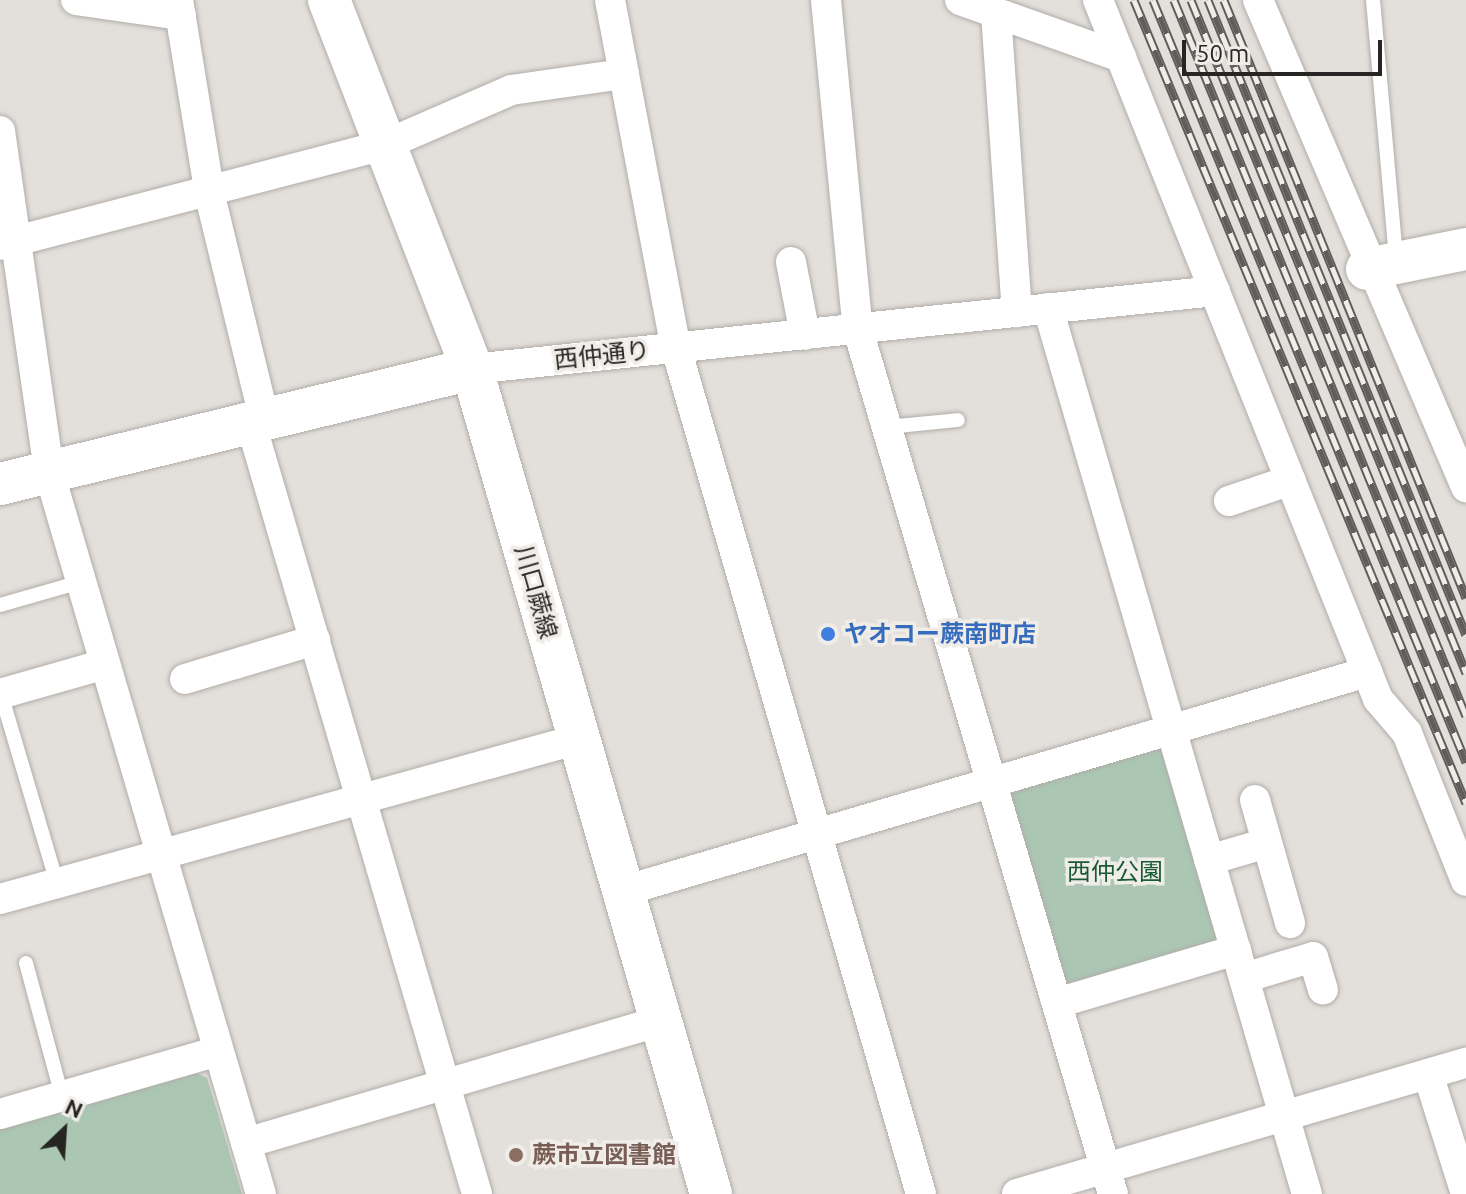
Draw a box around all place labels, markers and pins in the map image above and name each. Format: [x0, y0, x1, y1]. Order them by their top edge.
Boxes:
place label: ヤオコー蕨南町店 [844, 620, 1036, 648]
marker: ヤオコー蕨南町店 [819, 625, 837, 643]
place label: 蕨市立図書館 [532, 1141, 676, 1169]
marker: 蕨市立図書館 [507, 1146, 525, 1164]

